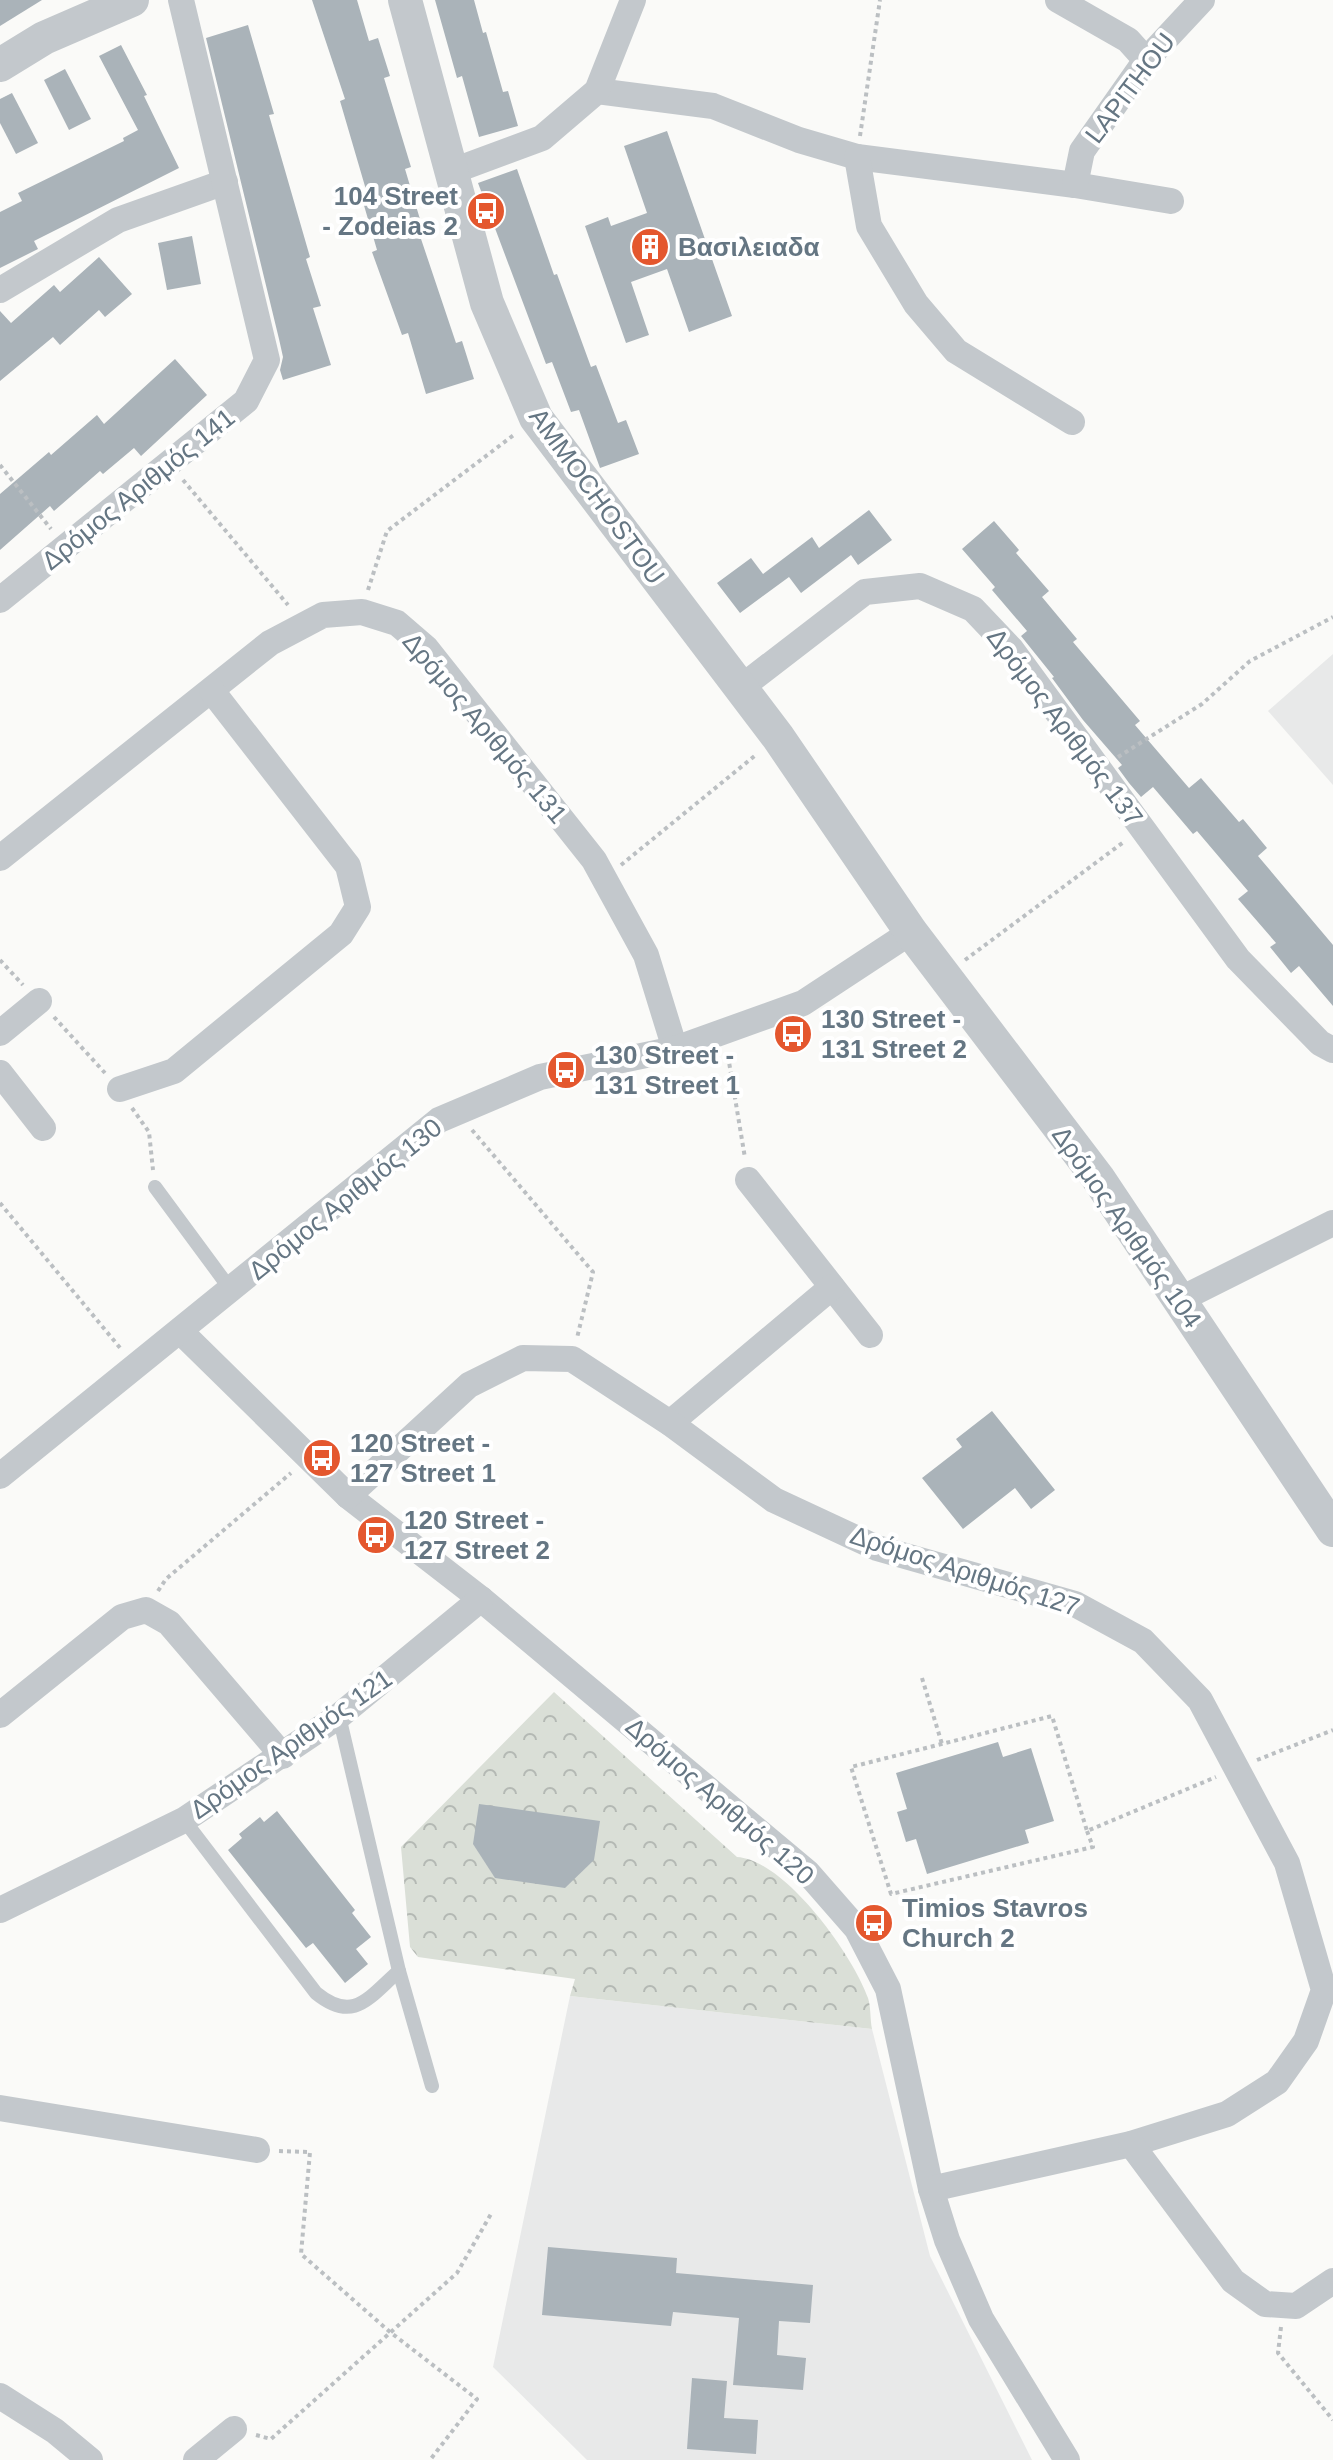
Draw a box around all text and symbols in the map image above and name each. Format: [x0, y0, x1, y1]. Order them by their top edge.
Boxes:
street label: LAPITHOU [1079, 27, 1181, 149]
place label: 104 Street - Zodeias 2 [322, 181, 458, 241]
bus stop icon: 104 Street - Zodeias 2 [465, 190, 507, 232]
building icon: Βασιλειαδα [629, 226, 671, 268]
place label: Βασιλειαδα [678, 232, 820, 262]
street label: Δρόμος Αριθμός 141 [36, 402, 240, 576]
street label: AMMOCHOSTOU [523, 402, 671, 590]
street label: Δρόμος Αριθμός 137 [981, 622, 1149, 832]
street label: Δρόμος Αριθμός 131 [397, 627, 573, 829]
place label: 130 Street - 131 Street 2 [821, 1004, 967, 1064]
bus stop icon: 130 Street - 131 Street 2 [772, 1013, 814, 1055]
place label: 130 Street - 131 Street 1 [594, 1040, 740, 1100]
bus stop icon: 130 Street - 131 Street 1 [545, 1049, 587, 1091]
street label: Δρόμος Αριθμός 130 [243, 1112, 447, 1286]
street label: Δρόμος Αριθμός 104 [1046, 1120, 1208, 1334]
place label: 120 Street - 127 Street 1 [350, 1428, 496, 1488]
bus stop icon: 120 Street - 127 Street 1 [301, 1437, 343, 1479]
place label: 120 Street - 127 Street 2 [404, 1505, 550, 1565]
bus stop icon: 120 Street - 127 Street 2 [355, 1514, 397, 1556]
street label: Δρόμος Αριθμός 127 [847, 1520, 1083, 1622]
street label: Δρόμος Αριθμός 121 [184, 1663, 398, 1825]
street label: Δρόμος Αριθμός 120 [620, 1711, 820, 1891]
place label: Timios Stavros Church 2 [902, 1893, 1088, 1953]
bus stop icon: Timios Stavros Church 2 [853, 1902, 895, 1944]

